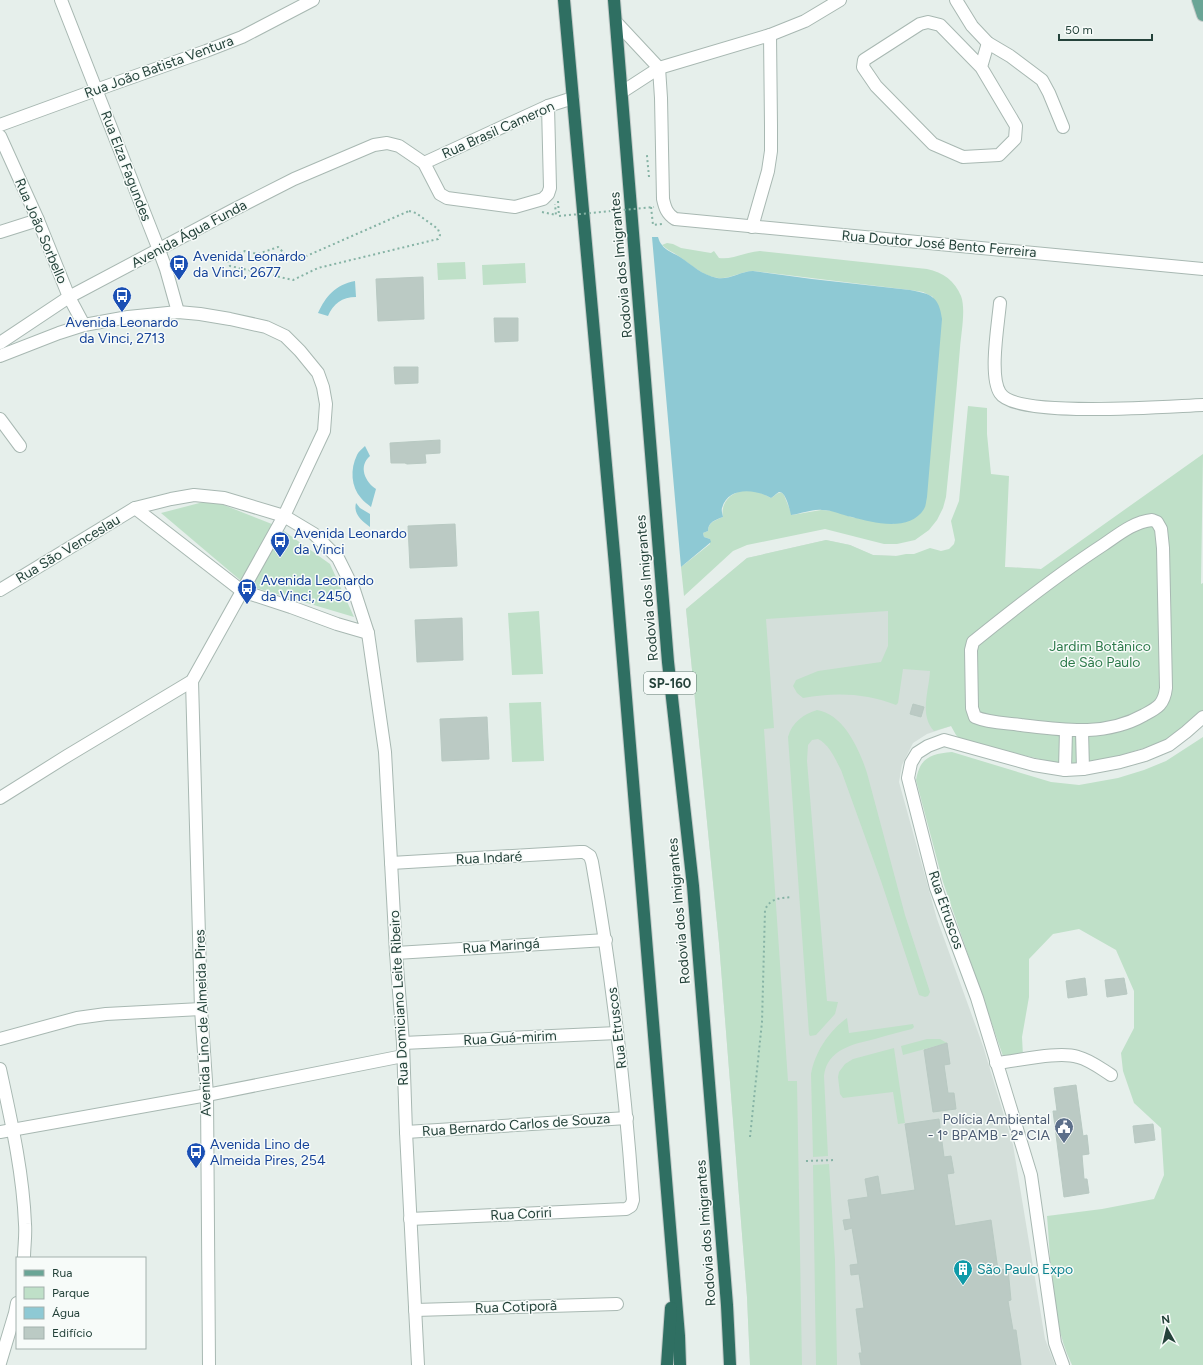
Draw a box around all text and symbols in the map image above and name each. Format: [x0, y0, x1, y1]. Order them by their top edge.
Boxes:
scale bar [1059, 16, 1152, 42]
text: 50 m [1065, 23, 1093, 37]
street label: Rua João Batista Ventura [82, 32, 236, 102]
street label: Rua Brasil Cameron [439, 97, 557, 162]
street label: Rua Elza Fagundes [97, 108, 155, 224]
street label: Rua João Sorbello [11, 176, 71, 286]
street label: Rodovia dos Imigrantes [606, 191, 636, 339]
street label: Avenida Água Funda [128, 196, 250, 272]
street label: Rua Doutor José Bento Ferreira [841, 227, 1037, 261]
place label: Avenida Leonardo da Vinci, 2677 [193, 248, 306, 281]
bus stop icon: Avenida Leonardo da Vinci, 2677 [168, 253, 190, 281]
bus stop icon: Avenida Leonardo da Vinci, 2713 [111, 285, 133, 313]
place label: Avenida Leonardo da Vinci, 2713 [66, 314, 179, 347]
street label: Rua São Venceslau [13, 511, 123, 587]
street label: Rodovia dos Imigrantes [632, 514, 662, 662]
place label: Avenida Leonardo da Vinci [294, 525, 407, 558]
bus stop icon: Avenida Leonardo da Vinci [269, 530, 291, 558]
place label: Avenida Leonardo da Vinci, 2450 [261, 572, 374, 605]
bus stop icon: Avenida Leonardo da Vinci, 2450 [236, 577, 258, 605]
park label: Jardim Botânico de São Paulo [1049, 638, 1151, 671]
road number: SP-160 [644, 672, 696, 694]
street label: Rodovia dos Imigrantes [664, 837, 694, 985]
street label: Rua Indaré [455, 848, 523, 868]
street label: Rua Etruscos [925, 868, 967, 952]
street label: Rua Domiciano Leite Ribeiro [386, 910, 412, 1086]
street label: Avenida Lino de Almeida Pires [191, 929, 215, 1117]
street label: Rua Maringá [462, 935, 540, 957]
street label: Rua Etruscos [604, 986, 630, 1070]
street label: Rua Guá-mirim [463, 1027, 557, 1049]
street label: Rua Bernardo Carlos de Souza [421, 1110, 611, 1140]
place label: Polícia Ambiental - 1º BPAMB - 2ª CIA [928, 1111, 1051, 1144]
public building icon: Polícia Ambiental - 1º BPAMB - 2ª CIA [1053, 1116, 1075, 1144]
place label: Avenida Lino de Almeida Pires, 254 [210, 1136, 326, 1169]
bus stop icon: Avenida Lino de Almeida Pires, 254 [185, 1141, 207, 1169]
street label: Rodovia dos Imigrantes [692, 1159, 720, 1307]
street label: Rua Coriri [490, 1204, 552, 1224]
legend [16, 1257, 146, 1349]
building icon: São Paulo Expo [952, 1258, 974, 1286]
place label: São Paulo Expo [977, 1261, 1073, 1278]
text: Rua [52, 1266, 72, 1280]
text: Parque [52, 1286, 90, 1300]
street label: Rua Cotiporã [475, 1297, 557, 1317]
text: Água [52, 1306, 80, 1320]
north arrow [1147, 1309, 1187, 1349]
text: N [1161, 1313, 1171, 1327]
text: Edifício [52, 1326, 92, 1340]

